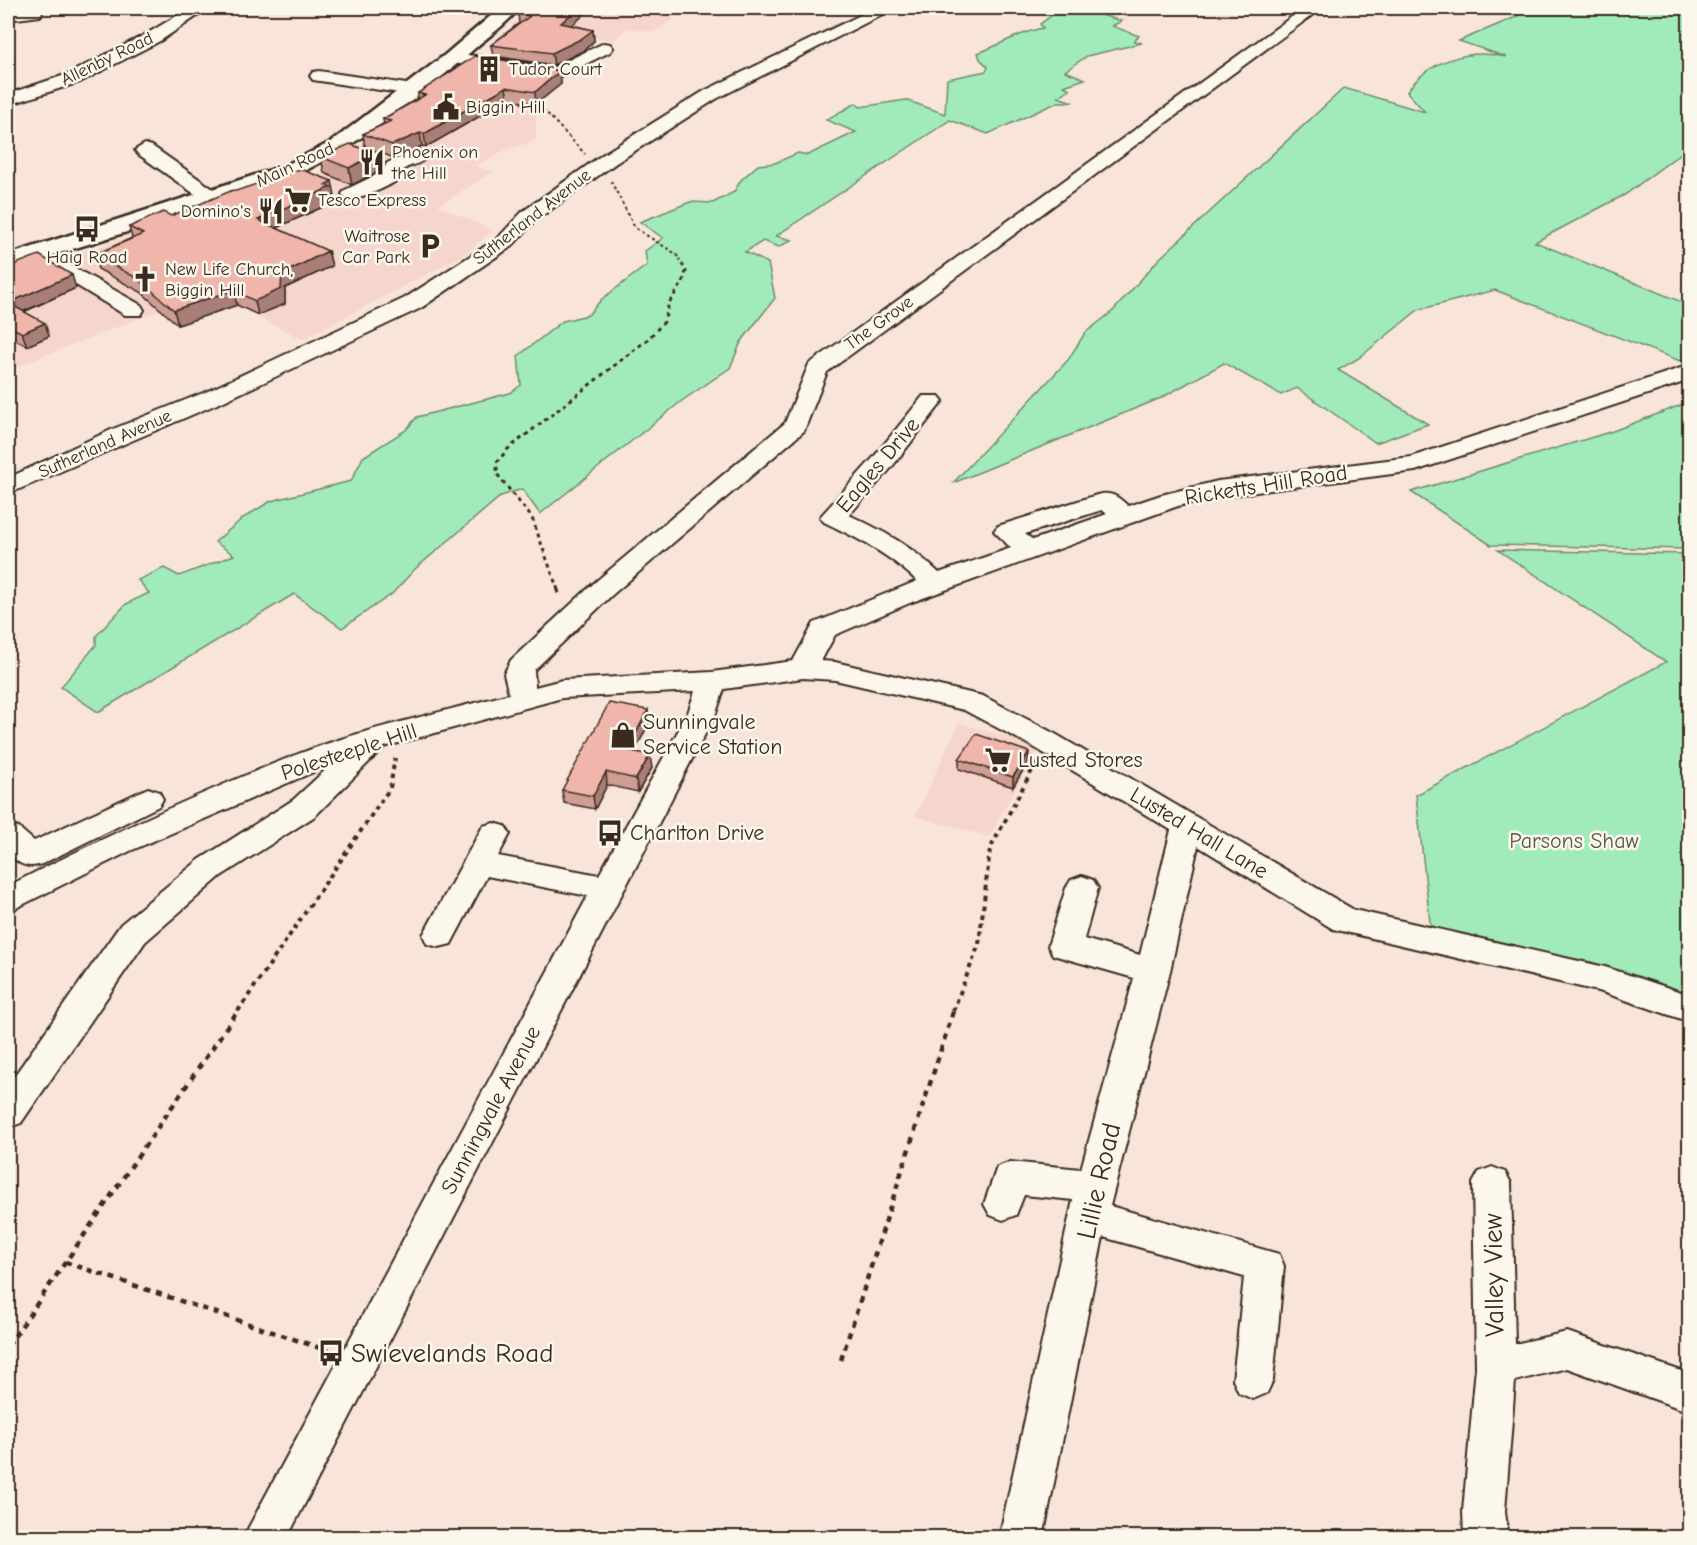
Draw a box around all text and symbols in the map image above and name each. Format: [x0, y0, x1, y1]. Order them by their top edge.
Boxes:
street label: Allenby Road [58, 28, 156, 90]
building icon: Tudor Court [474, 54, 504, 84]
place label: Tudor Court [509, 59, 603, 80]
public building icon: Biggin Hill [431, 92, 461, 122]
place label: Biggin Hill [466, 97, 545, 118]
street label: Main Road [253, 138, 337, 192]
place label: Phoenix on the Hill [391, 142, 478, 184]
restaurant icon: Phoenix on the Hill [357, 147, 387, 177]
street label: Sutherland Avenue [469, 165, 595, 269]
supermarket icon: Tesco Express [283, 185, 313, 215]
place label: Tesco Express [318, 190, 426, 211]
restaurant icon: Domino's [256, 196, 286, 226]
place label: Domino's [181, 201, 251, 222]
bus stop icon: Haig Road [72, 214, 102, 244]
place label: Waitrose Car Park [342, 226, 410, 268]
parking icon: Waitrose Car Park [415, 231, 445, 261]
place label: Haig Road [47, 247, 127, 268]
place label: New Life Church, Biggin Hill [165, 259, 293, 301]
church icon: New Life Church, Biggin Hill [130, 264, 160, 294]
street label: The Grove [841, 291, 917, 355]
street label: Sutherland Avenue [35, 405, 175, 483]
street label: Eagles Drive [831, 412, 925, 518]
street label: Ricketts Hill Road [1183, 459, 1349, 511]
place label: Sunningvale Service Station [643, 709, 782, 760]
street label: Polesteeple Hill [278, 718, 420, 786]
shop icon: Sunningvale Service Station [608, 720, 638, 750]
supermarket icon: Lusted Stores [983, 745, 1013, 775]
place label: Lusted Stores [1018, 747, 1143, 773]
street label: Lusted Hall Lane [1125, 782, 1273, 884]
bus stop icon: Charlton Drive [595, 818, 625, 848]
place label: Charlton Drive [630, 820, 764, 846]
park label: Parsons Shaw [1509, 828, 1639, 854]
street label: Sunningvale Avenue [436, 1021, 546, 1199]
street label: Lillie Road [1071, 1120, 1127, 1242]
street label: Valley View [1477, 1213, 1511, 1337]
bus stop icon: Swievelands Road [316, 1338, 346, 1368]
place label: Swievelands Road [351, 1338, 554, 1369]

